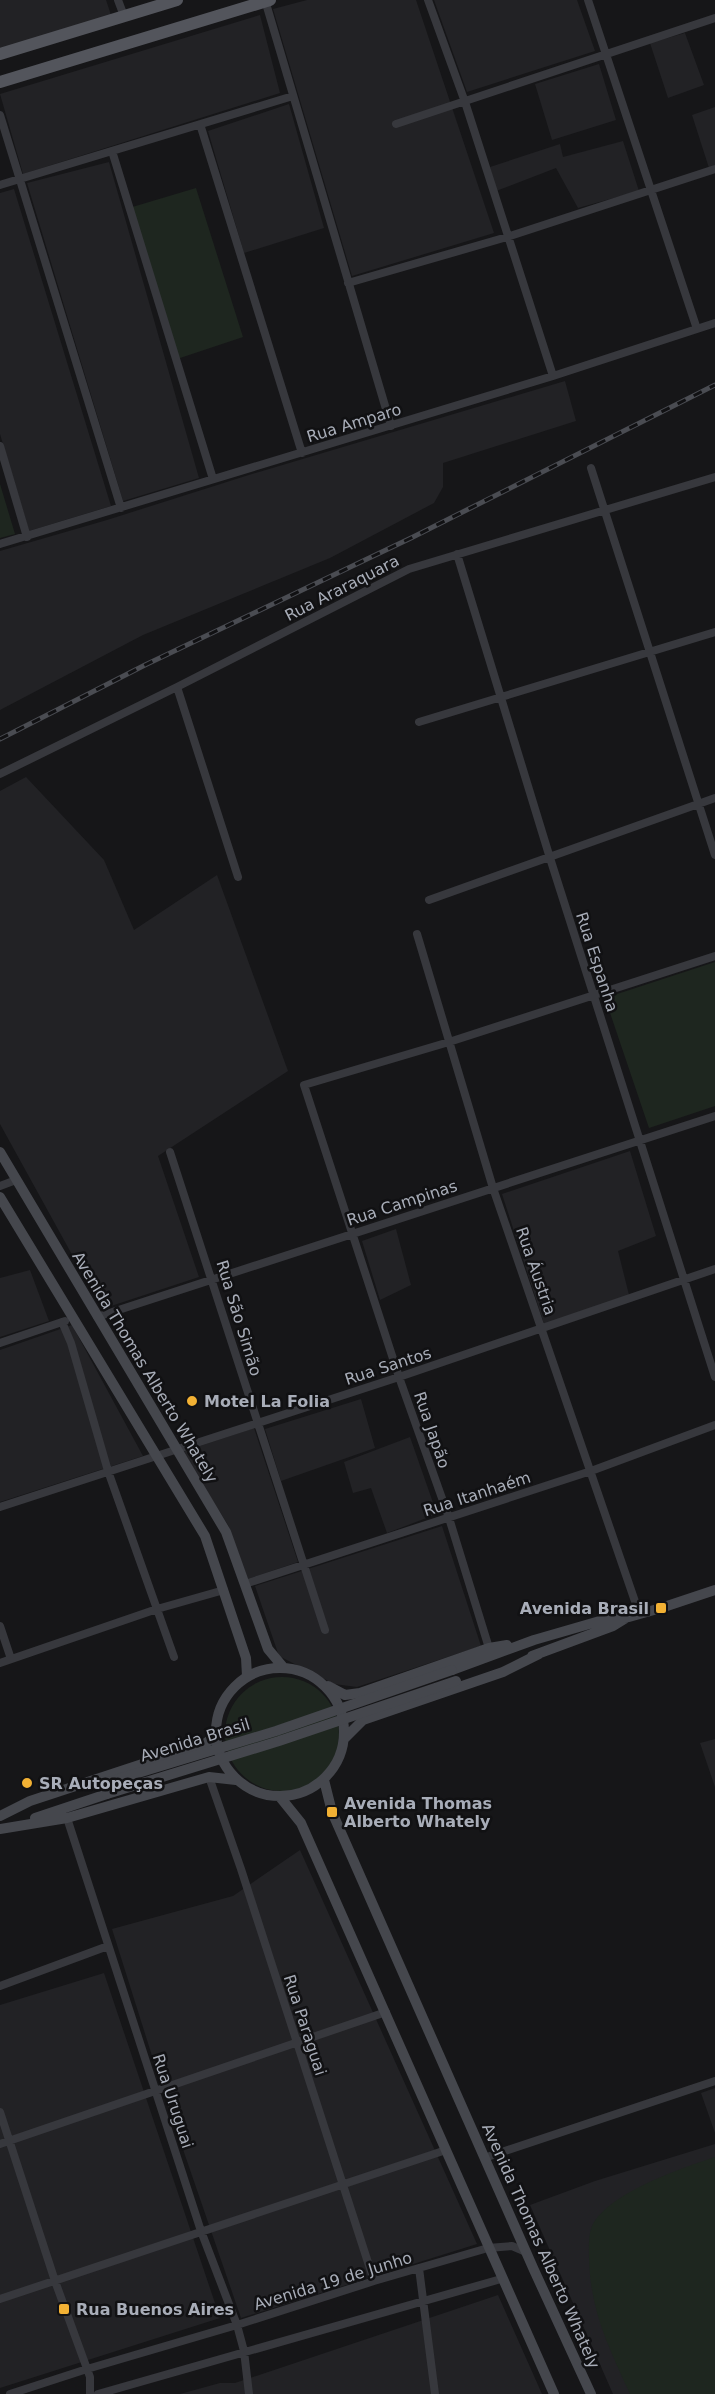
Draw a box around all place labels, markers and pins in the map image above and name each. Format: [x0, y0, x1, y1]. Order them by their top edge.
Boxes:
place label: Motel La Folia [204, 1392, 330, 1411]
marker: Motel La Folia [185, 1394, 199, 1408]
place label: Avenida Brasil [520, 1599, 649, 1618]
marker: Avenida Brasil [654, 1601, 668, 1615]
place label: SR Autopeças [39, 1774, 163, 1793]
marker: SR Autopeças [20, 1776, 34, 1790]
place label: Avenida Thomas Alberto Whately [344, 1794, 492, 1831]
marker: Avenida Thomas Alberto Whately [325, 1805, 339, 1819]
place label: Rua Buenos Aires [76, 2300, 234, 2319]
marker: Rua Buenos Aires [57, 2302, 71, 2316]

